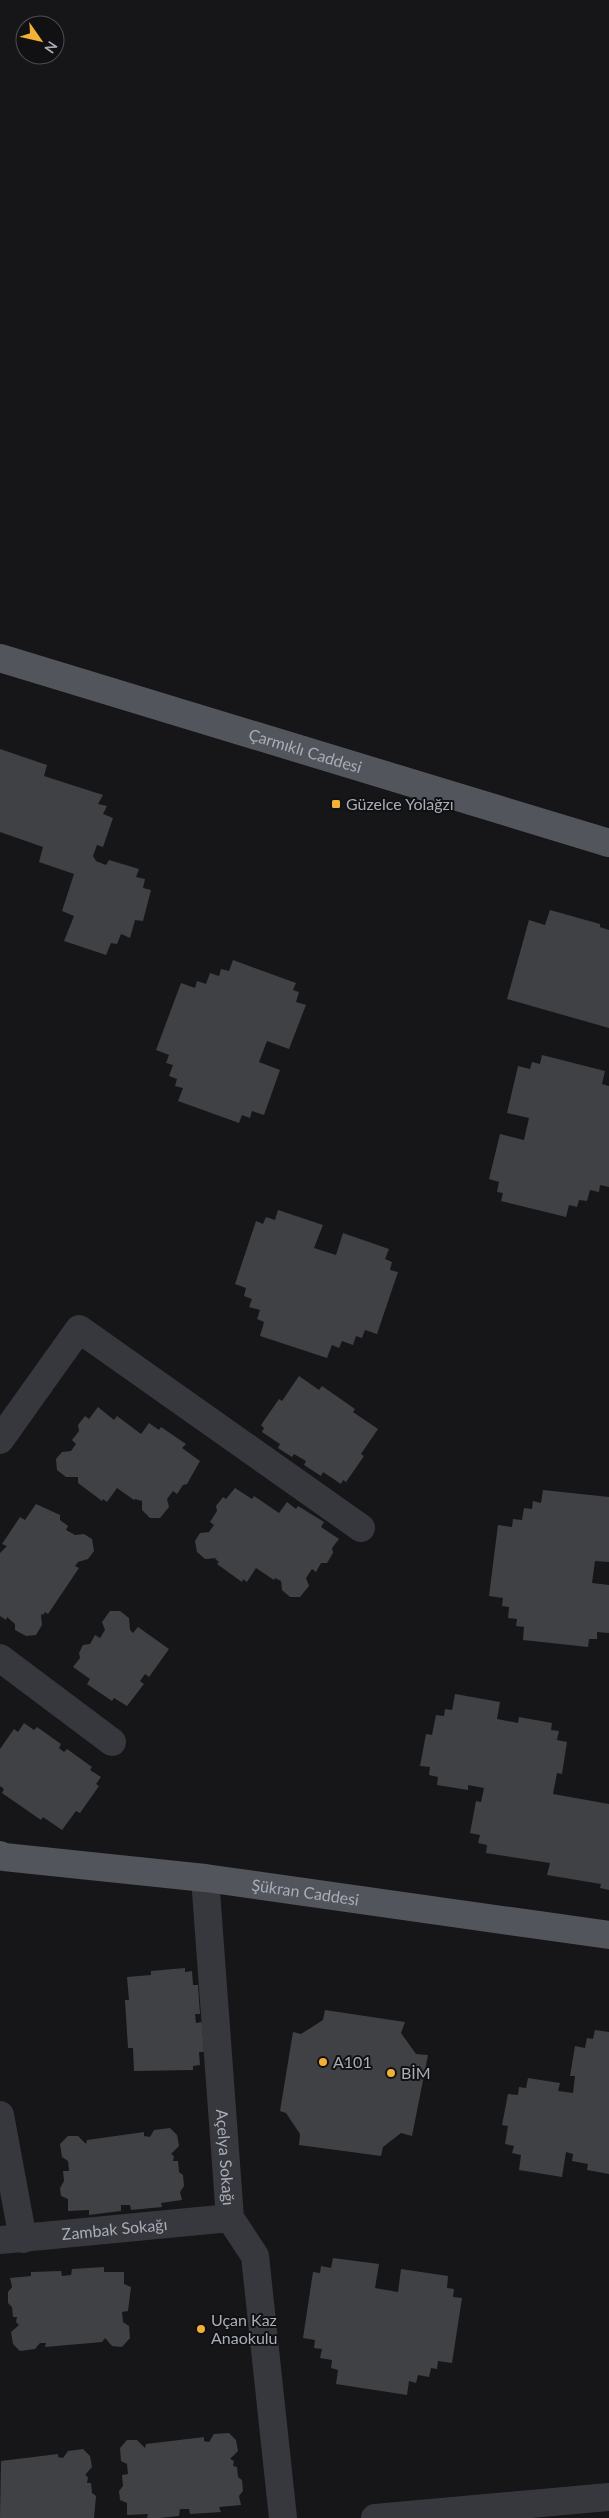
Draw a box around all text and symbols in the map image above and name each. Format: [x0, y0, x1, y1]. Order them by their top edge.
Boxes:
north arrow [15, 15, 65, 65]
text: N [41, 38, 61, 57]
street label: Çarmıklı Caddesi [247, 724, 364, 776]
place label: Güzelce Yolağzı [346, 794, 454, 813]
marker: Güzelce Yolağzı [330, 798, 342, 810]
street label: Şükran Caddesi [251, 1875, 360, 1909]
place label: A101 [333, 2052, 372, 2071]
marker: A101 [317, 2056, 329, 2068]
place label: BİM [401, 2063, 431, 2082]
marker: BİM [385, 2067, 397, 2079]
street label: Açelya Sokağı [213, 2108, 239, 2206]
street label: Zambak Sokağı [61, 2214, 168, 2243]
place label: Uçan Kaz Anaokulu [211, 2310, 278, 2347]
marker: Uçan Kaz Anaokulu [195, 2323, 207, 2335]

